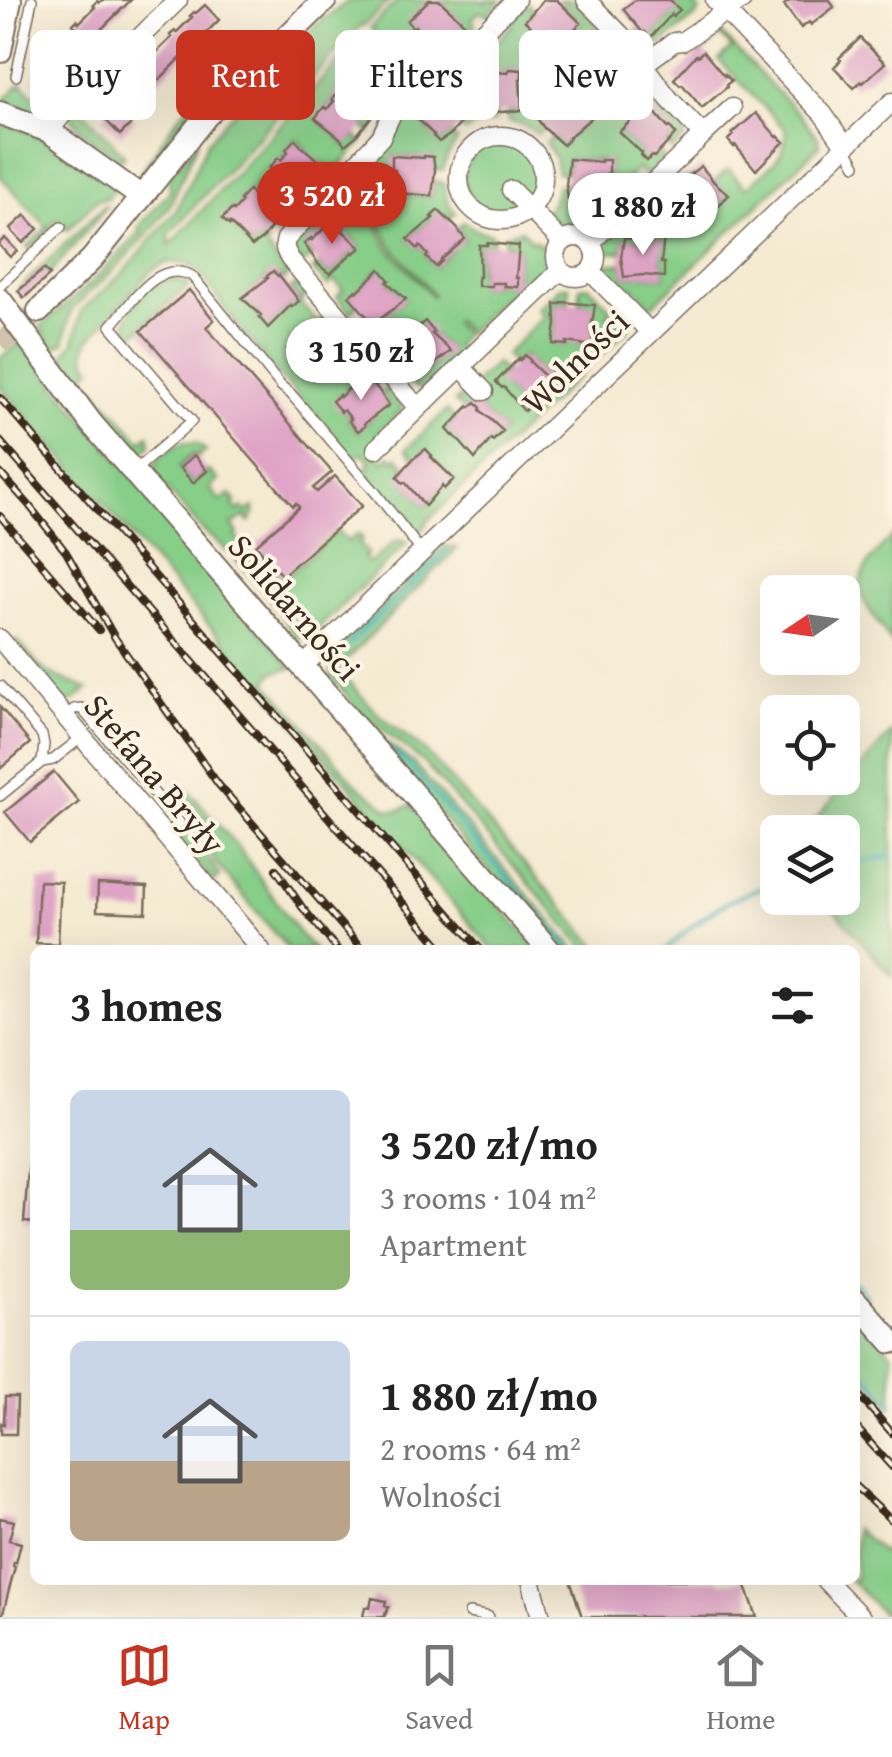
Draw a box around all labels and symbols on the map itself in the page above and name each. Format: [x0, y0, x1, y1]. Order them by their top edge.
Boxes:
pin: 3 520 zł [229, 162, 435, 247]
pin: 1 880 zł [540, 173, 746, 258]
street label: Wolności [510, 297, 640, 425]
pin: 3 150 zł [258, 318, 464, 403]
street label: Solidarności [216, 522, 374, 692]
north arrow [760, 575, 860, 675]
street label: Stefana Bryły [72, 682, 238, 866]

